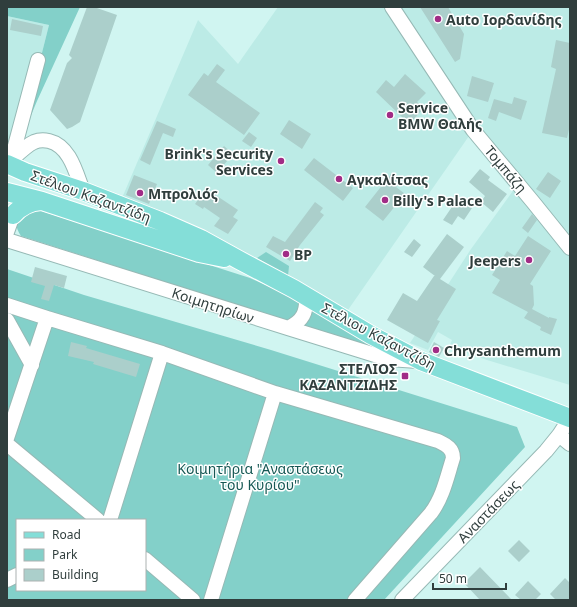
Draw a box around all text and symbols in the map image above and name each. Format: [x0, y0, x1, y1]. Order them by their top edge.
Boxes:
place label: Auto Ιορδανίδης [446, 10, 562, 29]
marker: Auto Ιορδανίδης [433, 14, 443, 24]
place label: Service BMW Θαλής [398, 98, 482, 133]
marker: Service BMW Θαλής [385, 110, 395, 120]
street label: Τομπάζη [481, 141, 531, 197]
place label: Brink's Security Services [165, 144, 273, 179]
marker: Brink's Security Services [276, 156, 286, 166]
street label: Στέλιου Καζαντζίδη [28, 165, 154, 227]
place label: Αγκαλίτσας [347, 170, 428, 189]
marker: Αγκαλίτσας [334, 174, 344, 184]
place label: Μπρολιός [148, 184, 218, 203]
marker: Μπρολιός [135, 188, 145, 198]
place label: Billy's Palace [393, 191, 483, 210]
marker: Billy's Palace [380, 195, 390, 205]
place label: BP [294, 245, 312, 264]
marker: BP [281, 249, 291, 259]
place label: Jeepers [467, 251, 521, 270]
marker: Jeepers [524, 255, 534, 265]
street label: Κοιμητηρίων [169, 283, 257, 327]
street label: Στέλιου Καζαντζίδη [319, 298, 439, 374]
place label: Chrysanthemum [444, 341, 561, 360]
marker: Chrysanthemum [431, 345, 441, 355]
place label: ΣΤΕΛΙΟΣ ΚΑΖΑΝΤΖΙΔΗΣ [299, 359, 397, 394]
marker: ΣΤΕΛΙΟΣ ΚΑΖΑΝΤΖΙΔΗΣ [400, 371, 410, 381]
park label: Κοιμητήρια "Αναστάσεως του Κυρίου" [177, 459, 343, 494]
street label: Αναστάσεως [453, 475, 523, 547]
legend [16, 519, 146, 591]
text: Road [52, 526, 81, 543]
text: Park [52, 546, 78, 563]
scale bar [433, 565, 506, 591]
text: Building [52, 566, 99, 583]
text: 50 m [439, 570, 467, 587]

